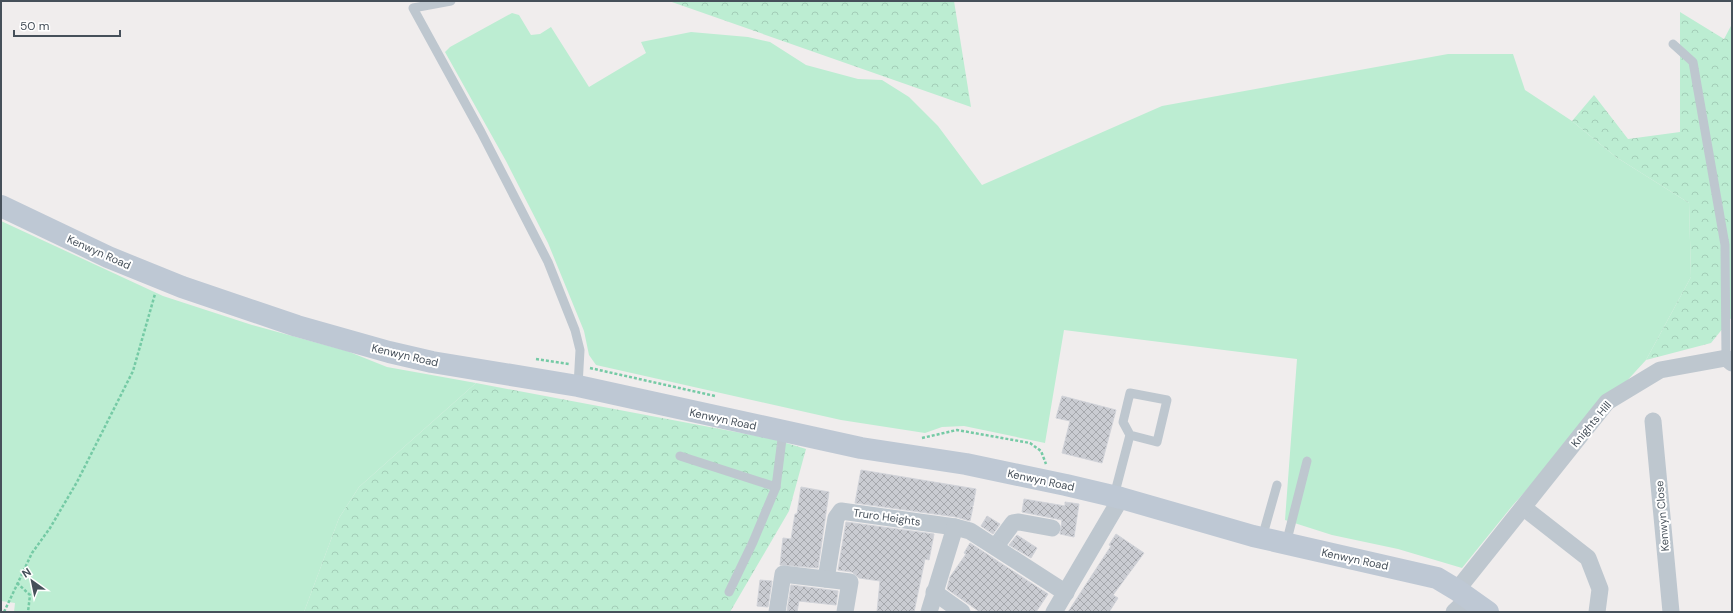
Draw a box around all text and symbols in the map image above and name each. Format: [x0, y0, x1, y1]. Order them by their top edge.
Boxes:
scale bar [14, 12, 120, 38]
text: 50 m [20, 18, 49, 34]
street label: Kenwyn Road [65, 232, 133, 272]
street label: Kenwyn Road [370, 341, 440, 369]
street label: Knights Hill [1568, 398, 1614, 450]
street label: Kenwyn Road [688, 405, 758, 433]
street label: Kenwyn Road [1006, 466, 1076, 494]
street label: Kenwyn Close [1652, 480, 1672, 552]
street label: Truro Heights [852, 505, 922, 529]
street label: Kenwyn Road [1320, 545, 1390, 573]
north arrow [12, 561, 52, 601]
text: N [19, 565, 34, 581]

